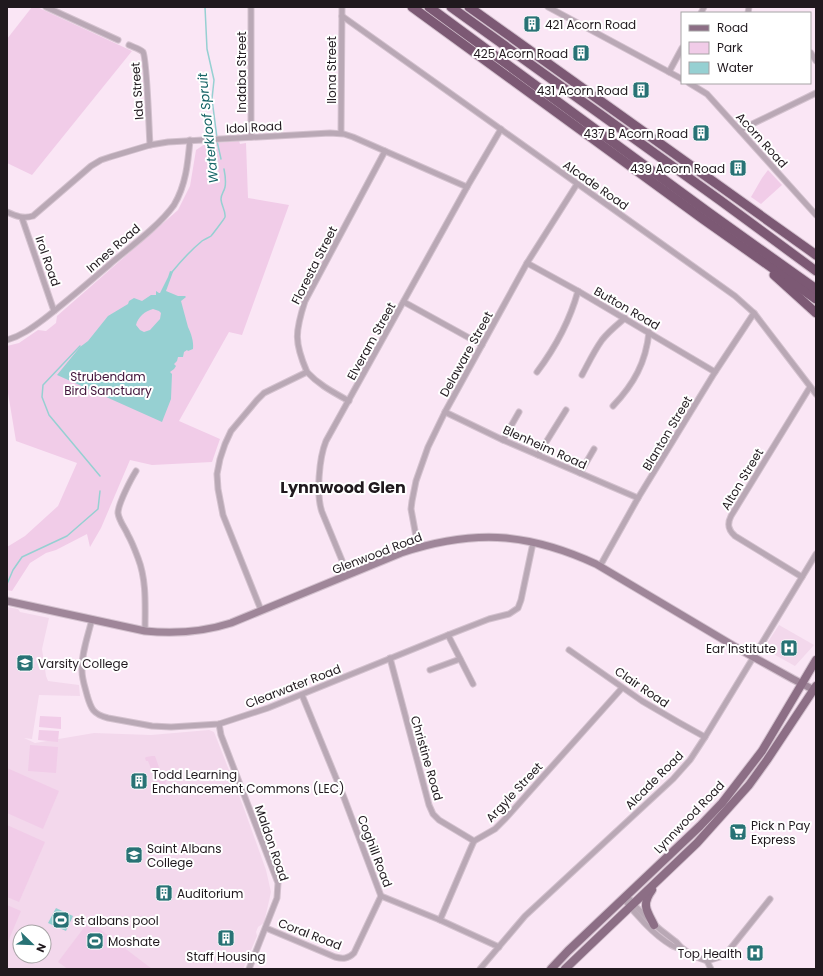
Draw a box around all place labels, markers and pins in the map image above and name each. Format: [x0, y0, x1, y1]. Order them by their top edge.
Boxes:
building icon: 421 Acorn Road [522, 14, 542, 34]
place label: 421 Acorn Road [545, 16, 636, 33]
building icon: 425 Acorn Road [571, 43, 591, 63]
place label: 425 Acorn Road [473, 45, 568, 62]
building icon: 431 Acorn Road [631, 80, 651, 100]
place label: 431 Acorn Road [537, 82, 628, 99]
building icon: 437 B Acorn Road [691, 123, 711, 143]
place label: 437 B Acorn Road [583, 125, 688, 142]
building icon: 439 Acorn Road [728, 158, 748, 178]
place label: 439 Acorn Road [630, 160, 725, 177]
hospital icon: Ear Institute [779, 638, 799, 658]
place label: Ear Institute [706, 640, 776, 657]
school or university icon: Varsity College [15, 653, 35, 673]
place label: Varsity College [38, 655, 128, 672]
place label: Todd Learning Enchancement Commons (LEC) [152, 766, 344, 797]
building icon: Todd Learning Enchancement Commons (LEC) [129, 771, 149, 791]
place label: Pick n Pay Express [751, 817, 811, 848]
supermarket icon: Pick n Pay Express [728, 822, 748, 842]
place label: Saint Albans College [147, 840, 222, 871]
school or university icon: Saint Albans College [124, 845, 144, 865]
building icon: Auditorium [154, 883, 174, 903]
place label: Auditorium [177, 885, 243, 902]
sports icon: st albans pool [51, 910, 71, 930]
place label: st albans pool [74, 912, 159, 929]
building icon: Staff Housing [216, 928, 236, 948]
sports icon: Moshate [85, 931, 105, 951]
place label: Moshate [108, 933, 160, 950]
hospital icon: Top Health [745, 943, 765, 963]
place label: Top Health [678, 945, 742, 962]
place label: Staff Housing [186, 948, 266, 965]

